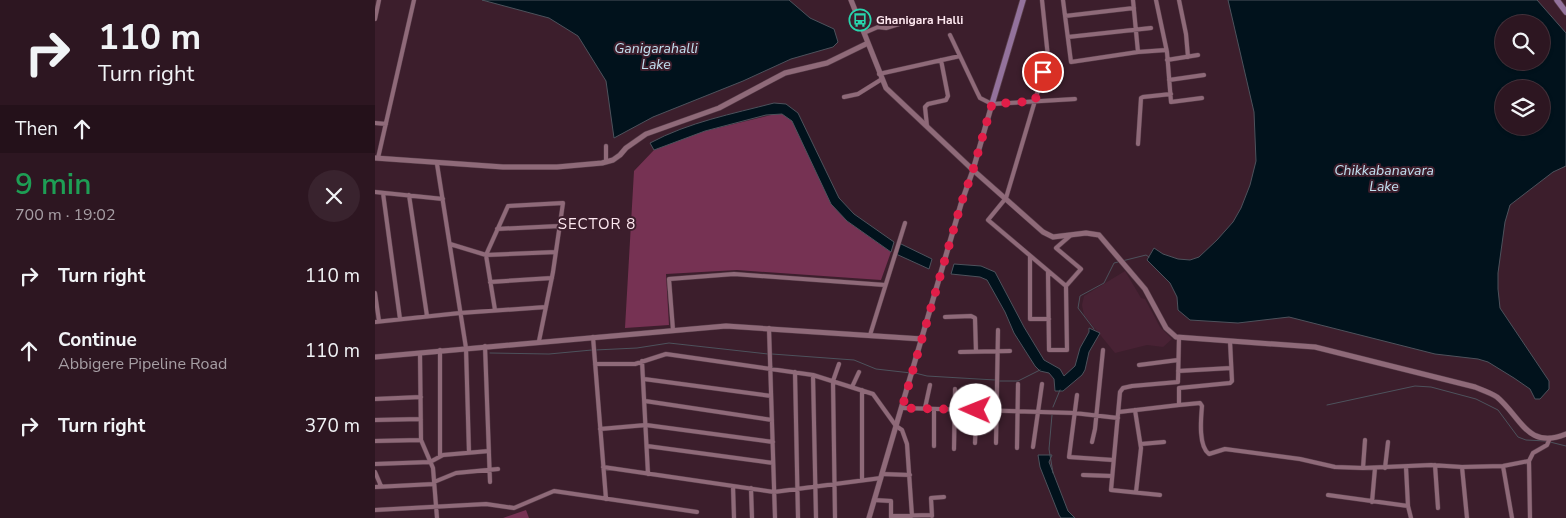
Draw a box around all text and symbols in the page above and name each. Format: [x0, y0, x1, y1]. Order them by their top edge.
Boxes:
bus stop icon: Ghanigara Halli [848, 8, 872, 32]
place label: Ghanigara Halli [876, 12, 963, 28]
text: 110 m [98, 14, 201, 61]
map controls [1495, 15, 1550, 135]
button: search [1495, 15, 1550, 70]
icon: right [15, 20, 80, 85]
water label: Ganigarahalli Lake [614, 39, 699, 74]
pin [1022, 51, 1064, 93]
icon: arrive [1029, 58, 1057, 86]
text: Turn right [98, 59, 194, 89]
button: layers [1495, 80, 1550, 135]
icon: ahead [68, 115, 96, 143]
text: Then [15, 116, 58, 142]
water label: Chikkabanavara Lake [1334, 161, 1434, 196]
text: 9 min [15, 164, 91, 205]
button: close [308, 170, 360, 222]
text: 700 m · 19:02 [15, 204, 116, 226]
district label: SECTOR 8 [558, 214, 636, 234]
icon: right [15, 262, 43, 290]
text: Turn right [58, 263, 145, 289]
text: 110 m [305, 263, 360, 289]
text: Continue [58, 327, 137, 353]
icon: ahead [15, 337, 43, 365]
text: 110 m [305, 338, 360, 364]
text: Abbigere Pipeline Road [58, 353, 227, 375]
position arrow [949, 383, 1001, 435]
icon: right [15, 412, 43, 440]
text: Turn right [58, 413, 145, 439]
text: 370 m [305, 413, 360, 439]

